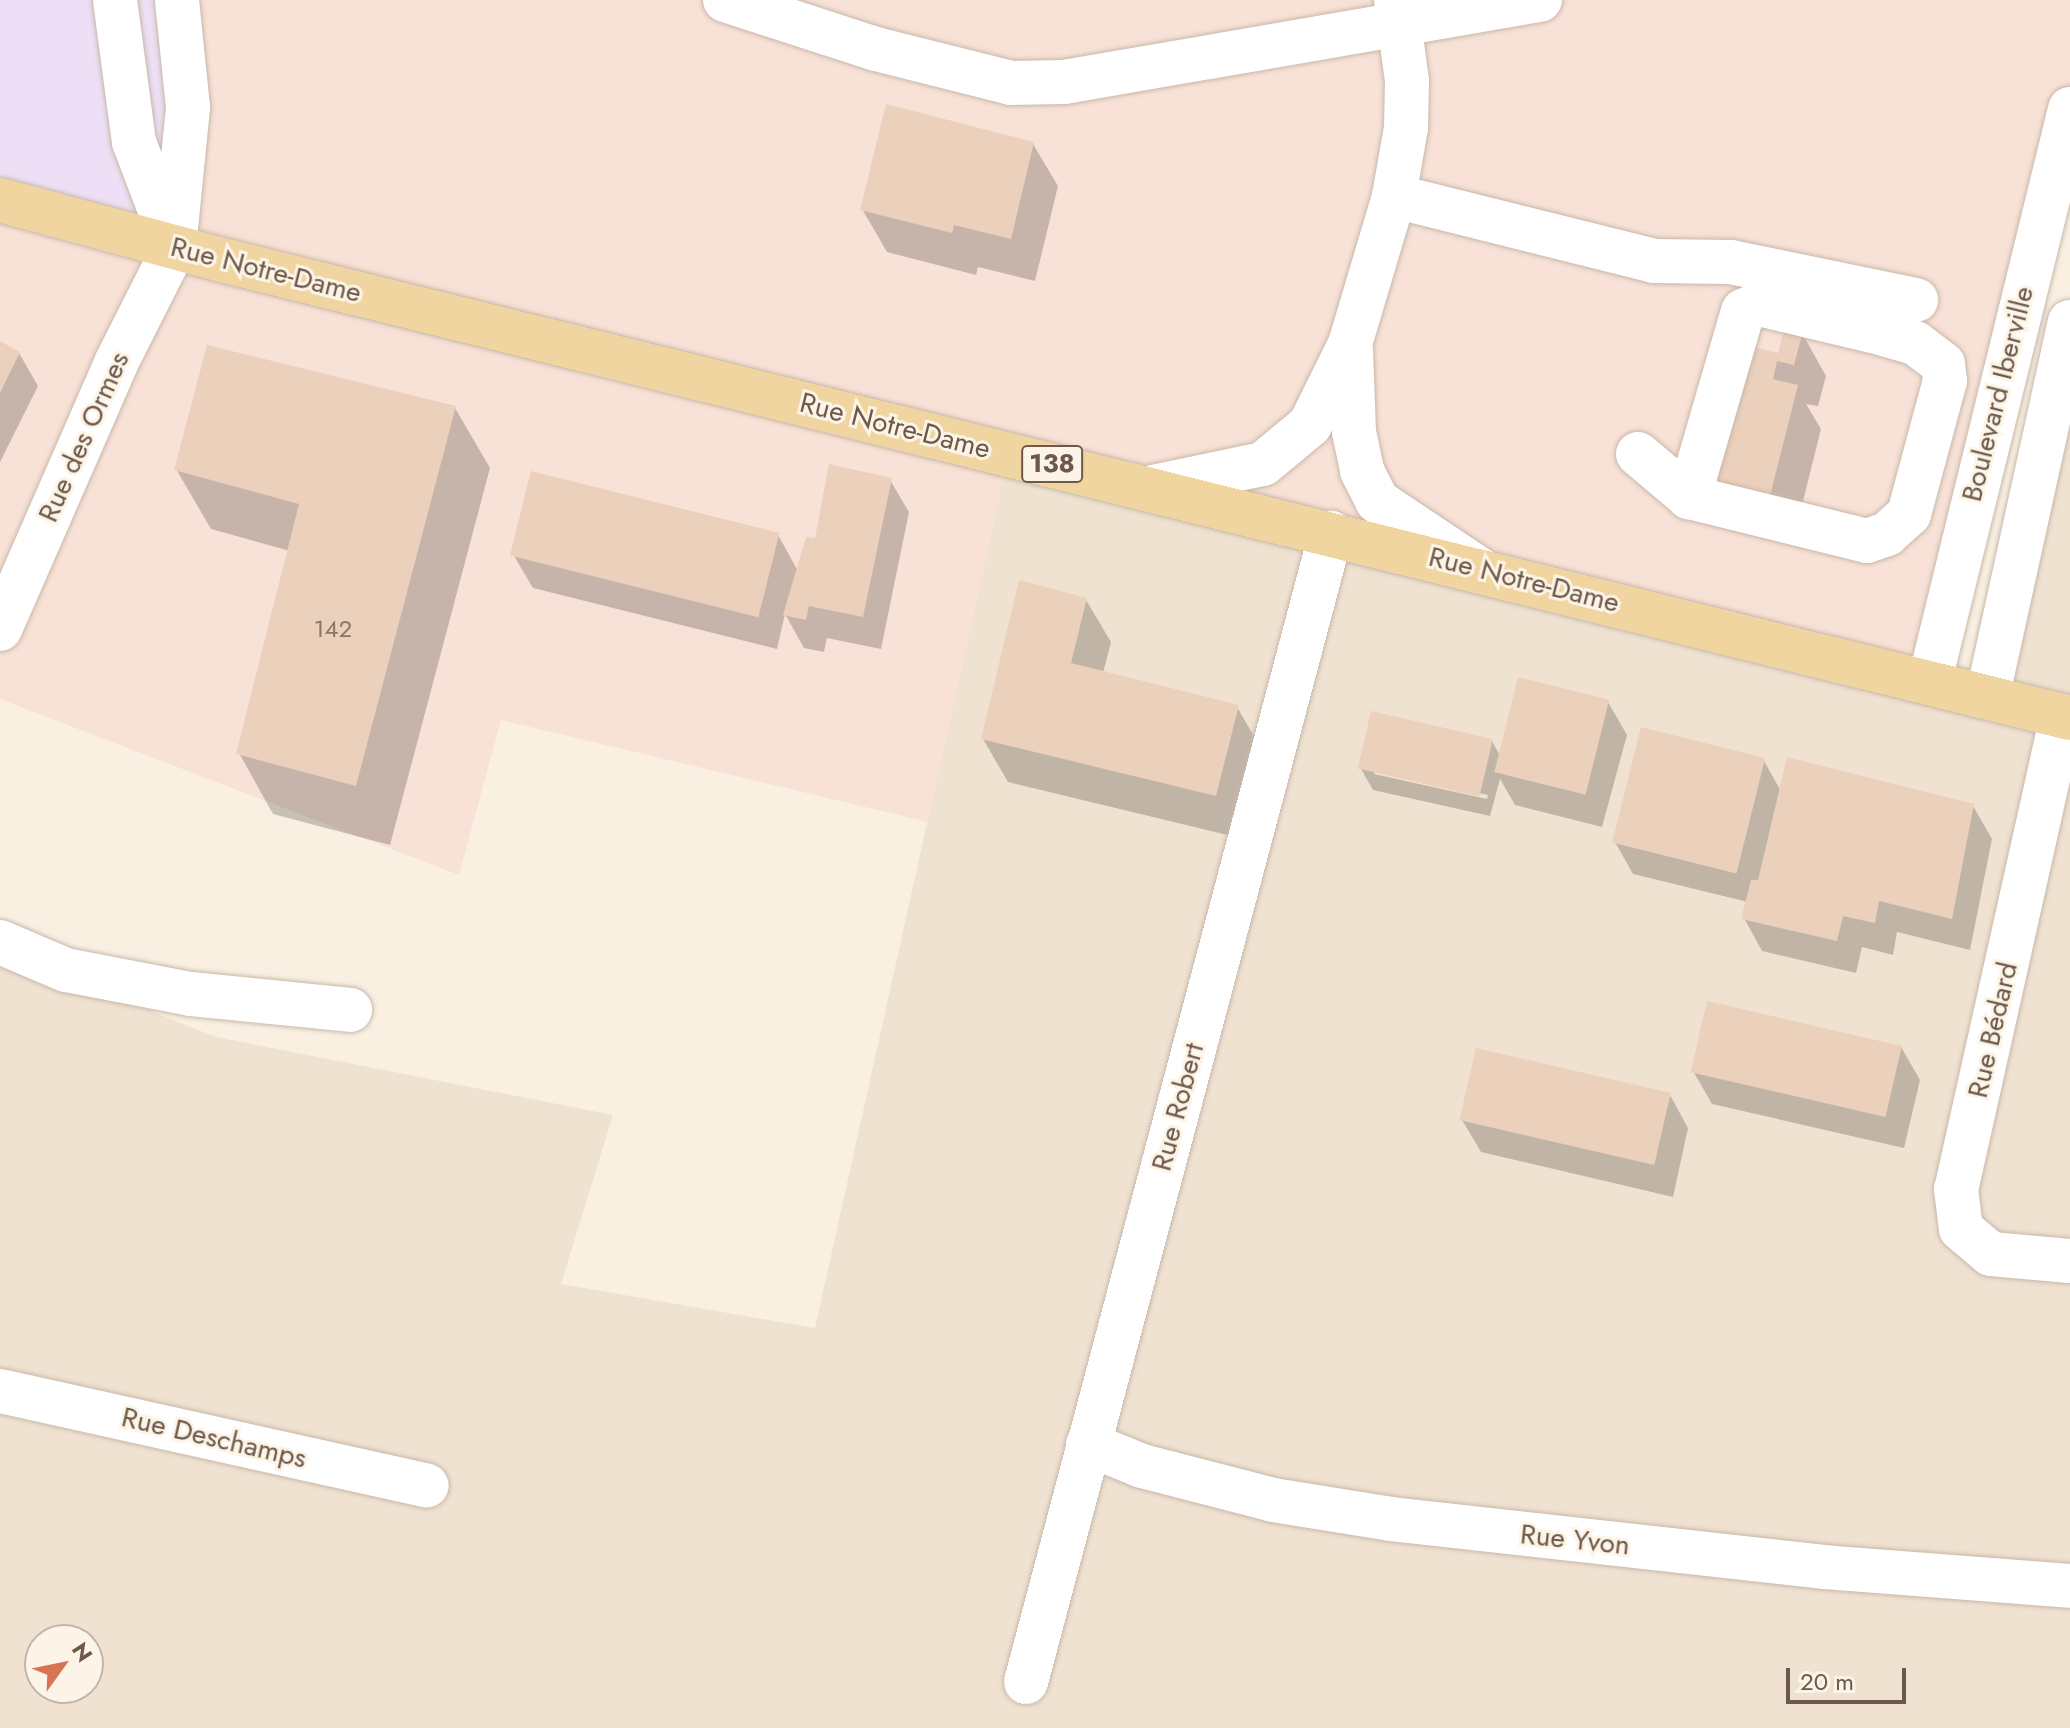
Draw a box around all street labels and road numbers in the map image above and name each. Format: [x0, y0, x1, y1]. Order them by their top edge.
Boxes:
street label: Rue Notre-Dame [167, 230, 365, 310]
street label: Boulevard Iberville [1955, 283, 2041, 505]
street label: Rue des Ormes [32, 347, 136, 527]
street label: Rue Notre-Dame [796, 386, 994, 466]
road number: 138 [1020, 442, 1084, 486]
street label: Rue Notre-Dame [1425, 540, 1623, 620]
street label: Rue Bédard [1961, 959, 2025, 1101]
street label: Rue Robert [1145, 1039, 1211, 1175]
street label: Rue Deschamps [118, 1400, 310, 1476]
street label: Rue Yvon [1519, 1518, 1631, 1562]

